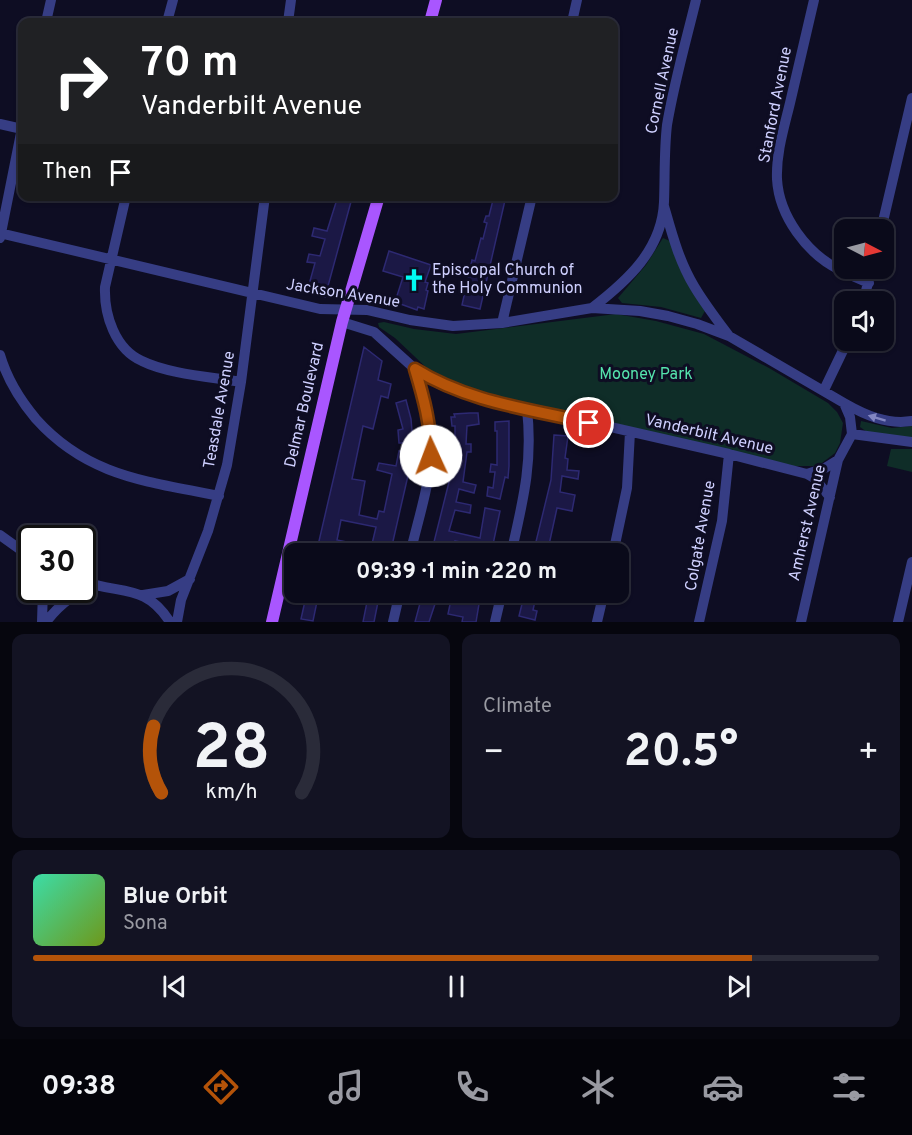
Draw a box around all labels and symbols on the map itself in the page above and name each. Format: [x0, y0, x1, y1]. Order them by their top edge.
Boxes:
street label: Cornell Avenue [642, 26, 684, 136]
street label: Stanford Avenue [755, 45, 797, 165]
north arrow [834, 219, 894, 279]
place label: Episcopal Church of the Holy Communion [432, 261, 583, 299]
church icon: Episcopal Church of the Holy Communion [401, 267, 427, 293]
street label: Jackson Avenue [284, 275, 402, 313]
street label: Delmar Boulevard [281, 340, 329, 470]
street label: Teasdale Avenue [200, 350, 240, 470]
park label: Mooney Park [599, 365, 693, 385]
pin [563, 397, 614, 448]
street label: Vanderbilt Avenue [643, 411, 775, 459]
one-way arrow [868, 413, 886, 422]
position arrow [399, 424, 463, 488]
street label: Amherst Avenue [785, 463, 831, 583]
street label: Colgate Avenue [681, 479, 721, 593]
speed limit sign: 30 [18, 525, 96, 603]

